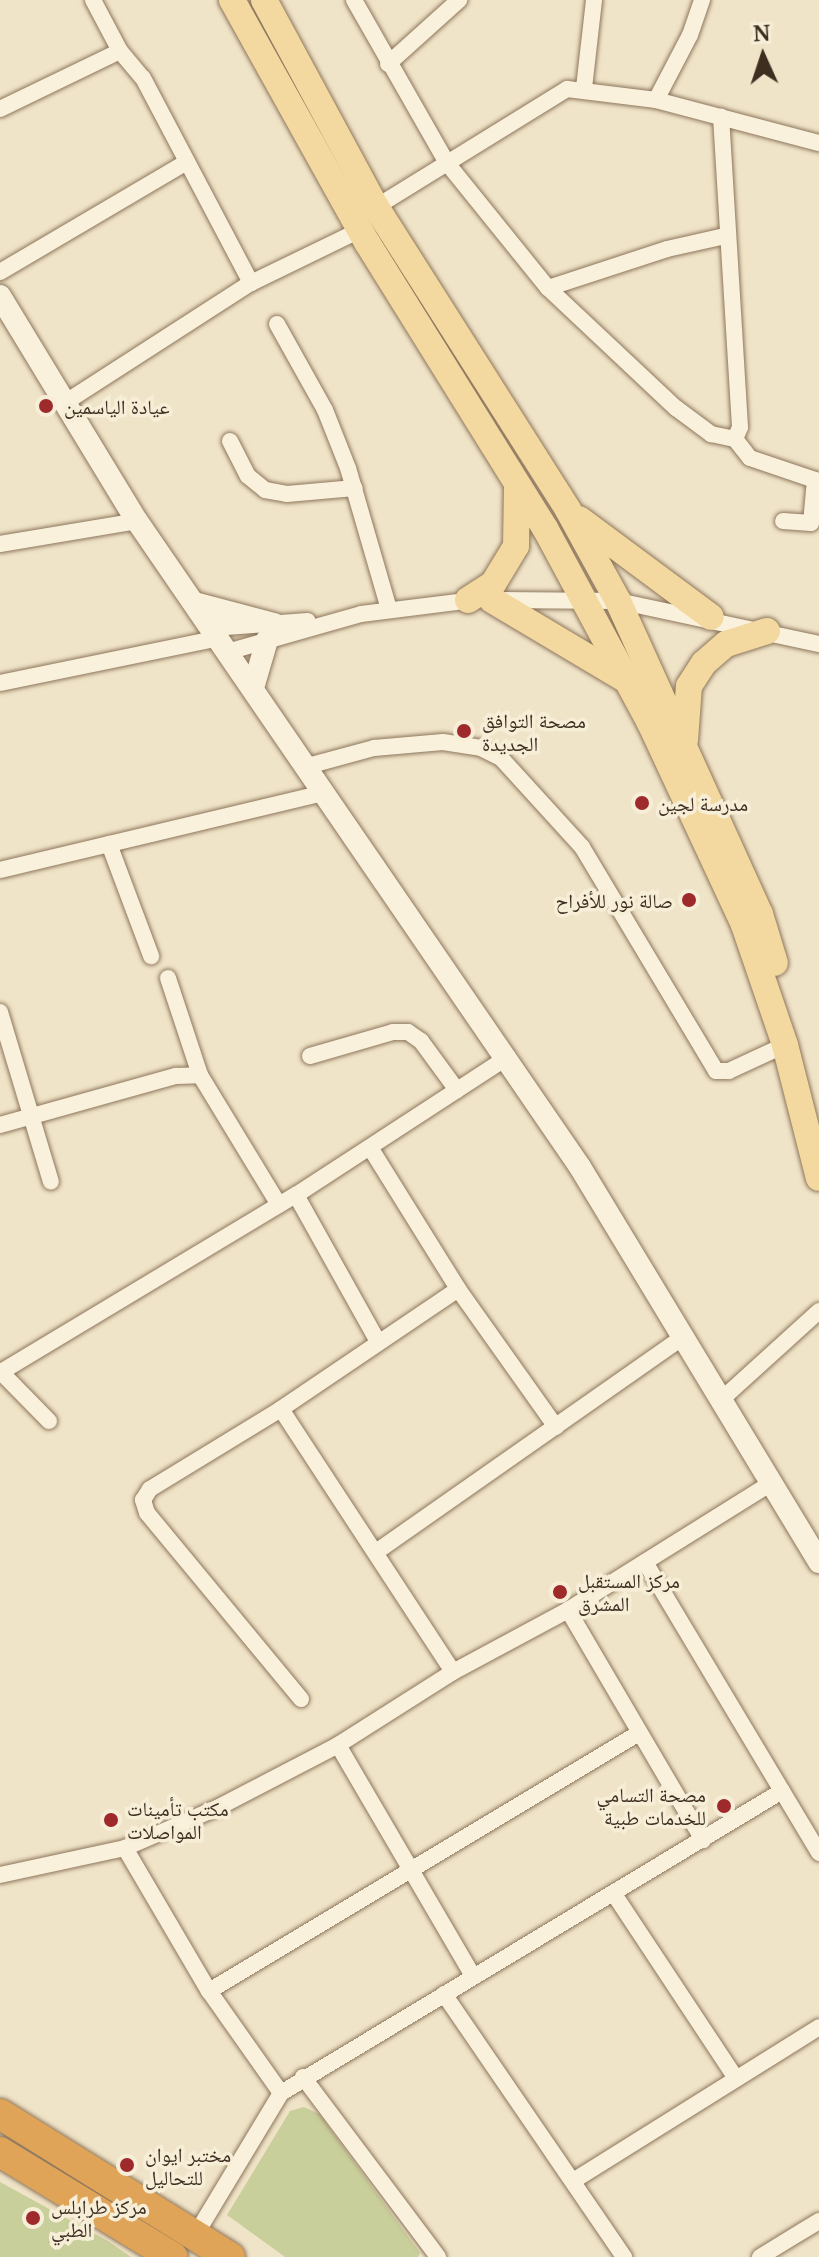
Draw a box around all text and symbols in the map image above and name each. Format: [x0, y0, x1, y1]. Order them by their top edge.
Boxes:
north arrow [723, 16, 803, 96]
text: N [752, 17, 771, 47]
place label: عيادة الياسمين [64, 394, 170, 418]
marker: عيادة الياسمين [35, 395, 57, 417]
place label: مصحة التوافق الجديدة [482, 708, 586, 755]
marker: مصحة التوافق الجديدة [453, 720, 475, 742]
place label: مدرسة لجين [658, 791, 748, 815]
marker: مدرسة لجين [633, 794, 651, 812]
place label: صالة نور للأفراح [556, 888, 673, 912]
marker: صالة نور للأفراح [680, 891, 698, 909]
place label: مركز المستقبل المشرق [578, 1568, 680, 1615]
marker: مركز المستقبل المشرق [549, 1581, 571, 1603]
place label: مصحة التسامي للخدمات طبية [596, 1782, 706, 1829]
marker: مصحة التسامي للخدمات طبية [713, 1795, 735, 1817]
place label: مكتب تأمينات المواصلات [127, 1796, 229, 1843]
marker: مكتب تأمينات المواصلات [102, 1811, 120, 1829]
place label: مختبر ايوان للتحاليل [145, 2142, 231, 2189]
marker: مختبر ايوان للتحاليل [116, 2154, 138, 2176]
place label: مركز طرابلس الطبي [51, 2194, 147, 2241]
marker: مركز طرابلس الطبي [22, 2207, 44, 2229]

